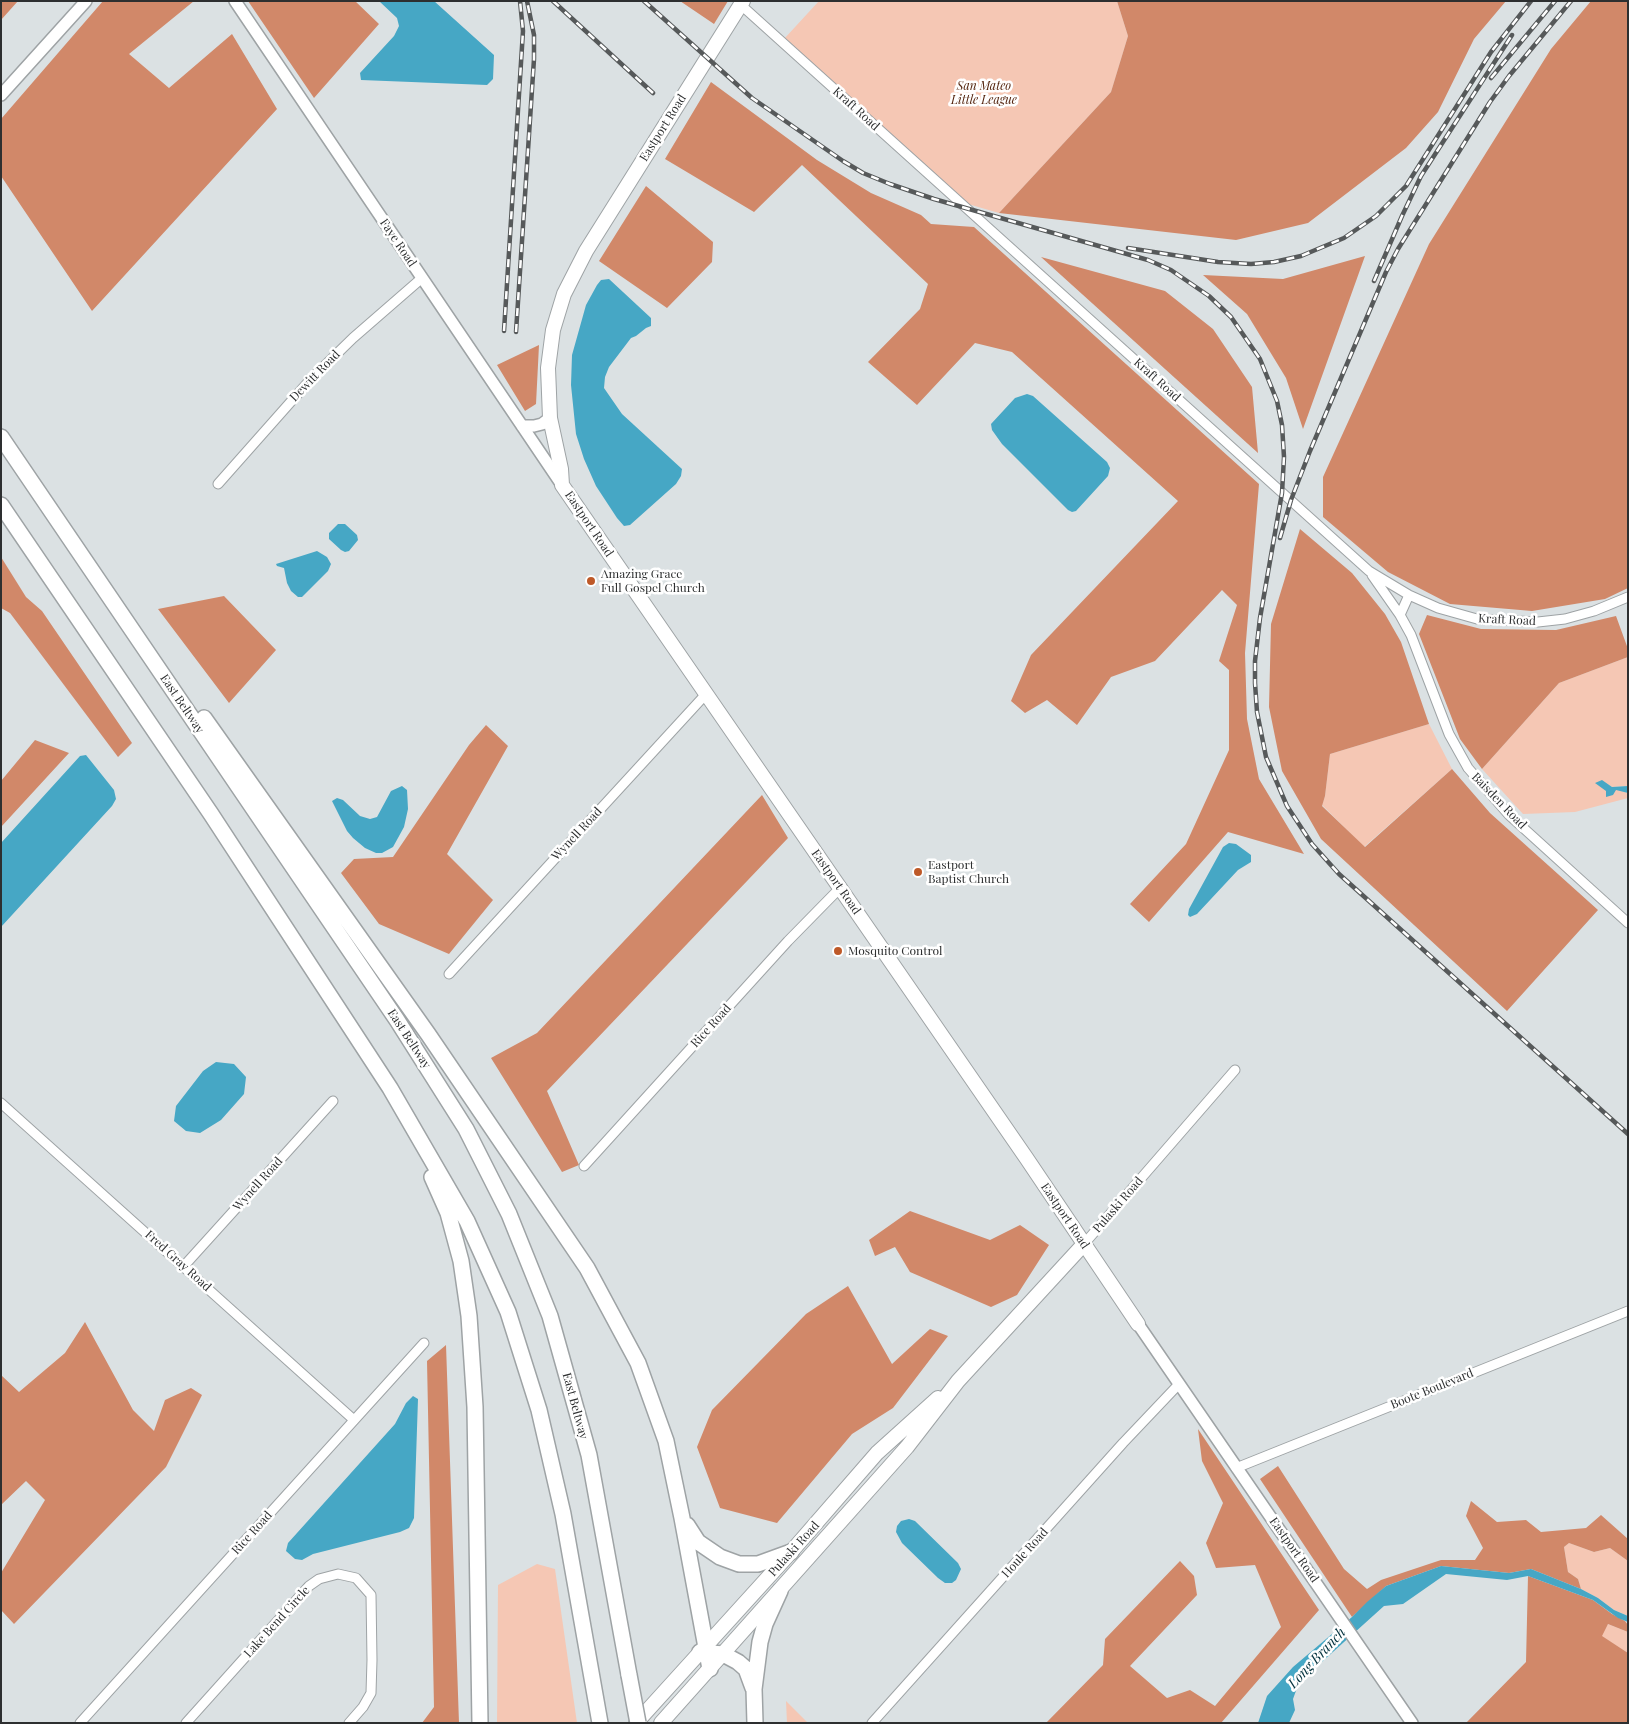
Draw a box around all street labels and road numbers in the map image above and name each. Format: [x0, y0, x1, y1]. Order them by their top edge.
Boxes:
street label: Kraft Road [830, 84, 882, 134]
street label: Eastport Road [637, 92, 689, 164]
street label: Faye Road [377, 216, 419, 270]
street label: Dewitt Road [287, 347, 343, 405]
street label: Kraft Road [1131, 355, 1183, 405]
street label: Eastport Road [562, 488, 616, 560]
street label: Kraft Road [1478, 611, 1536, 629]
street label: East Beltway [157, 672, 207, 736]
street label: Baisden Road [1469, 770, 1529, 832]
street label: Wynell Road [549, 805, 605, 863]
street label: Eastport Road [808, 847, 864, 917]
street label: Rice Road [688, 1001, 734, 1051]
street label: East Beltway [384, 1006, 434, 1072]
street label: Wynell Road [230, 1154, 286, 1214]
street label: Pulaski Road [1090, 1174, 1146, 1236]
street label: Eastport Road [1038, 1180, 1092, 1252]
street label: Fred Gray Road [142, 1228, 214, 1294]
street label: Boote Boulevard [1388, 1366, 1476, 1412]
street label: East Beltway [559, 1371, 591, 1441]
street label: Rice Road [229, 1508, 275, 1558]
street label: Eastport Road [1266, 1515, 1322, 1585]
street label: Pulaski Road [766, 1518, 822, 1580]
street label: Houle Road [999, 1525, 1051, 1581]
street label: Lake Bend Circle [241, 1583, 313, 1661]

